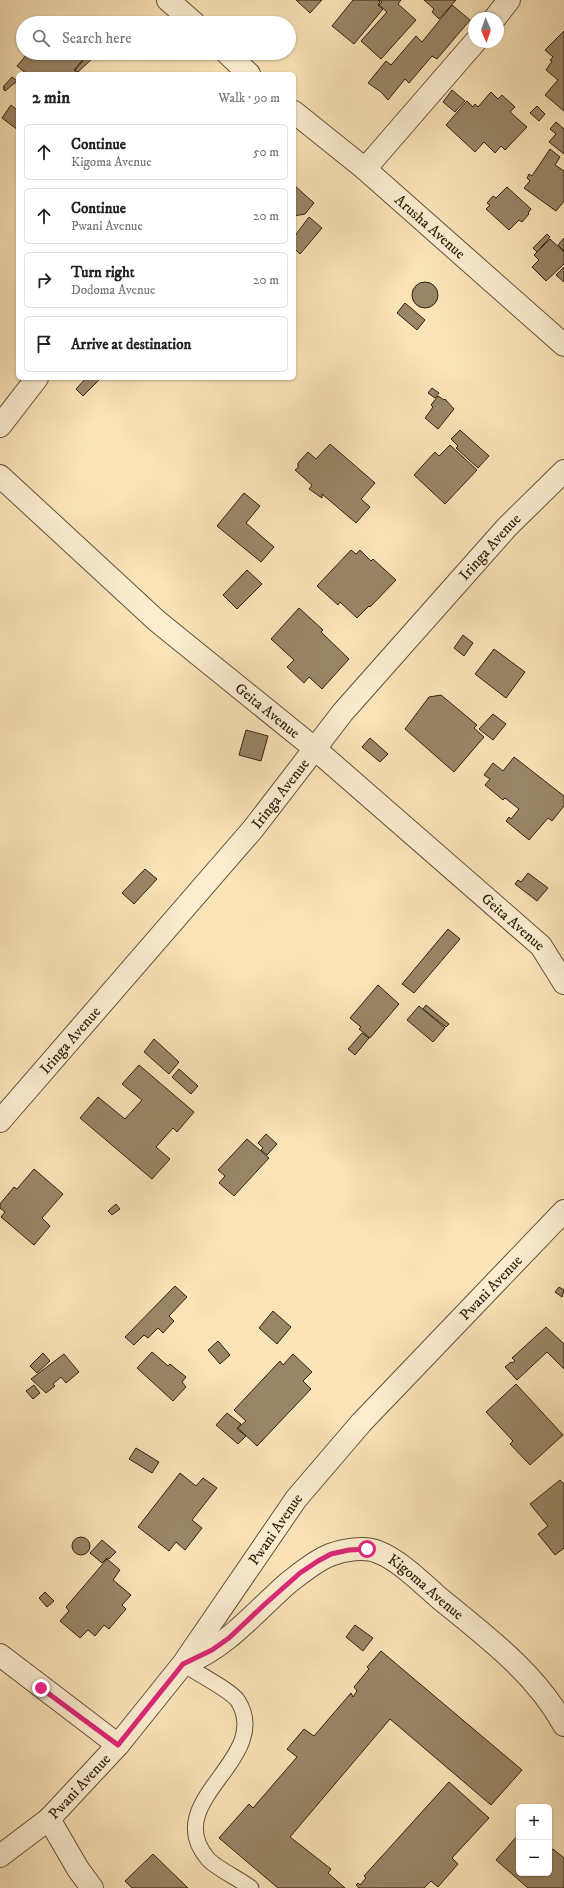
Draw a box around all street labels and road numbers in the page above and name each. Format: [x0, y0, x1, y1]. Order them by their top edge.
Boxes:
street label: Arusha Avenue [390, 191, 469, 263]
street label: Iringa Avenue [455, 510, 525, 585]
street label: Geita Avenue [231, 679, 304, 743]
street label: Iringa Avenue [248, 755, 314, 833]
street label: Geita Avenue [477, 889, 549, 955]
street label: Iringa Avenue [36, 1003, 105, 1078]
street label: Pwani Avenue [456, 1251, 527, 1324]
street label: Pwani Avenue [245, 1489, 307, 1569]
street label: Kigoma Avenue [384, 1550, 468, 1624]
street label: Pwani Avenue [45, 1750, 115, 1824]

